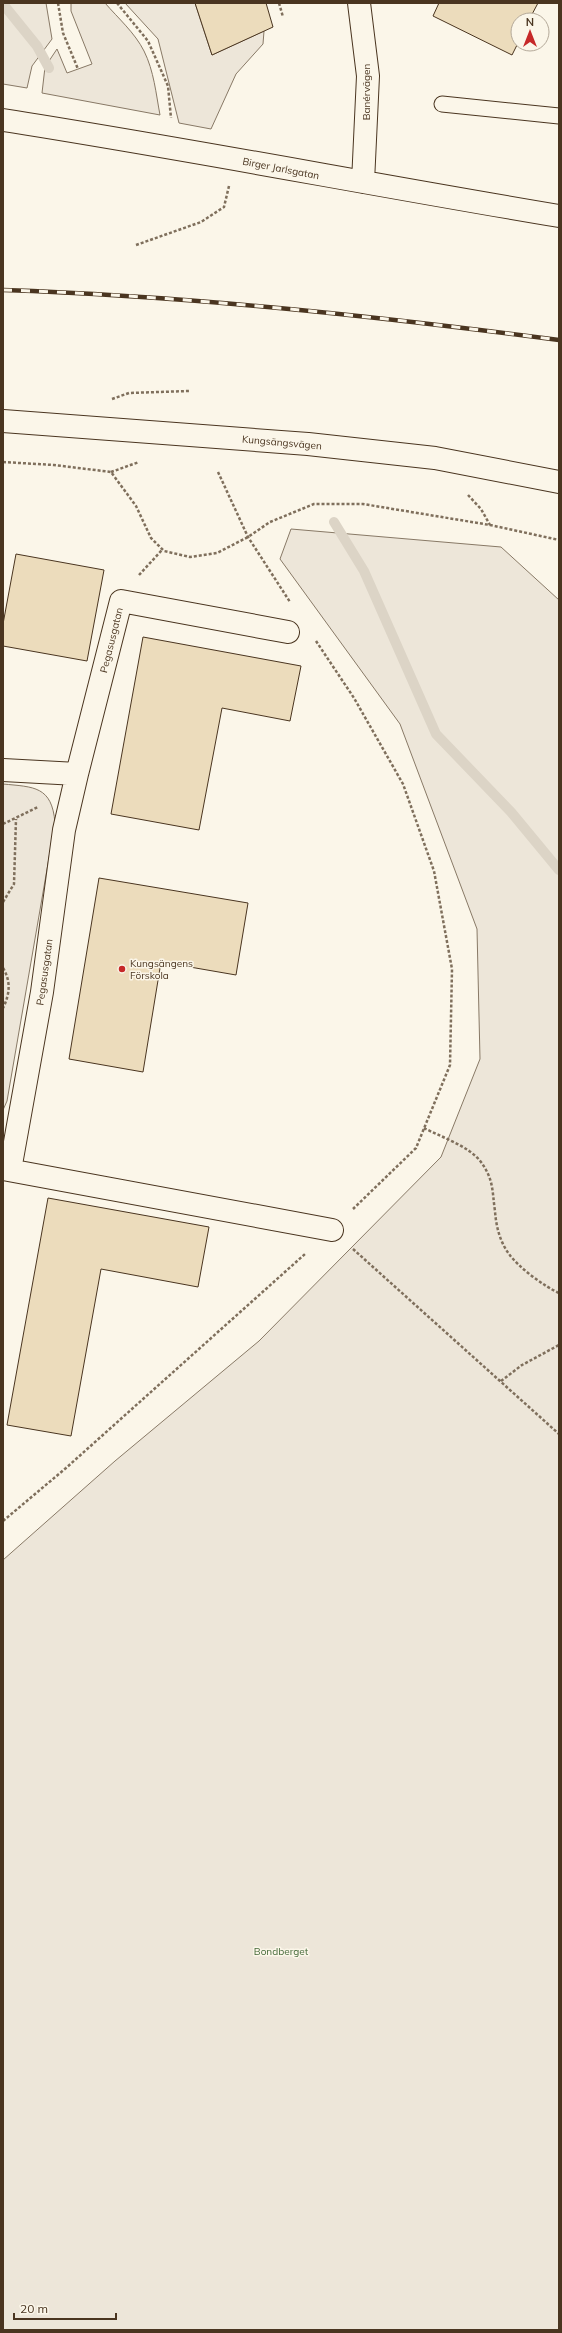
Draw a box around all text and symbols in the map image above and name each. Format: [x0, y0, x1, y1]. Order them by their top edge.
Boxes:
north arrow [510, 12, 550, 52]
text: N [526, 15, 534, 29]
street label: Banérvägen [360, 64, 373, 120]
street label: Birger Jarlsgatan [241, 155, 321, 182]
street label: Kungsängsvägen [241, 433, 323, 452]
street label: Pegasusgatan [97, 606, 126, 674]
street label: Pegasusgatan [33, 938, 56, 1006]
place label: Kungsängens Förskola [130, 957, 193, 982]
marker: Kungsängens Förskola [117, 964, 127, 974]
park label: Bondberget [254, 1945, 309, 1958]
scale bar [14, 2295, 116, 2321]
text: 20 m [20, 2301, 48, 2316]

